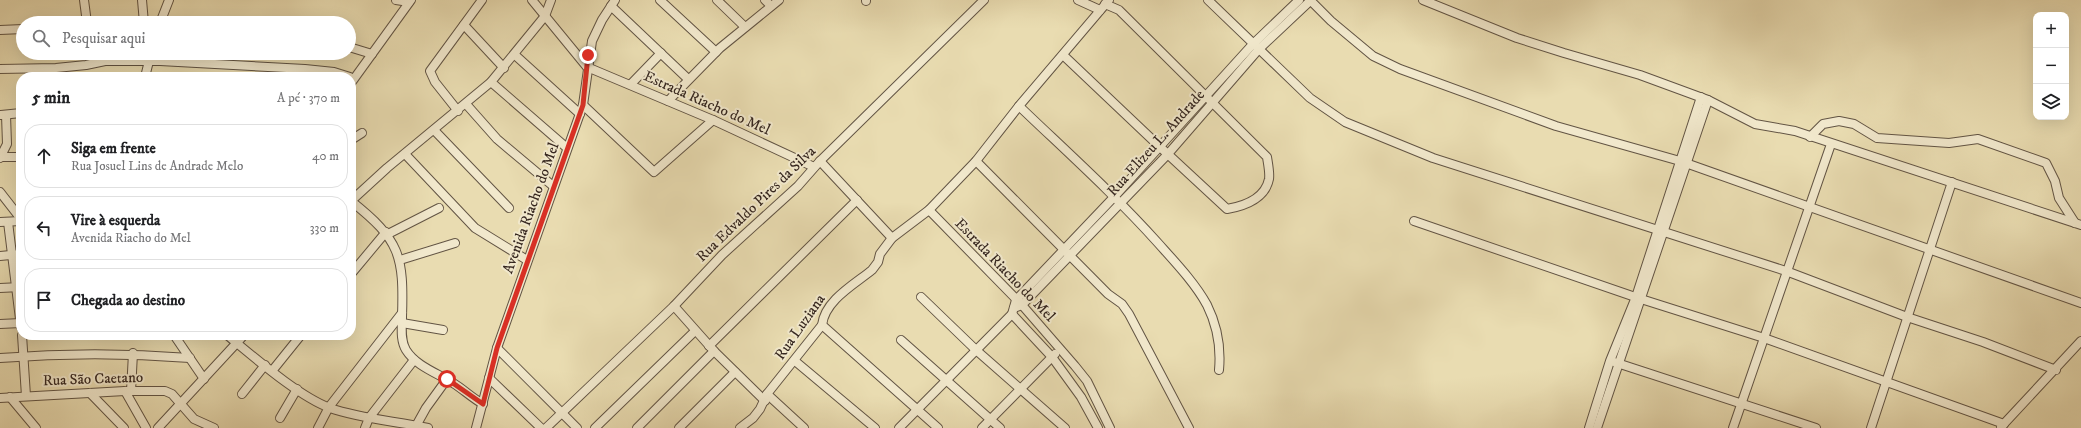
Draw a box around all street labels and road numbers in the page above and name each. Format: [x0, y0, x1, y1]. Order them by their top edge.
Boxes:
street label: Estrada Riacho do Mel [641, 67, 774, 140]
street label: Rua Elizeu L. Andrade [1103, 86, 1209, 200]
street label: Avenida Riacho do Mel [498, 139, 564, 276]
street label: Rua Edvaldo Pires da Silva [692, 141, 820, 266]
street label: Estrada Riacho do Mel [951, 214, 1060, 326]
street label: Rua Luziana [770, 290, 830, 364]
street label: Rua São Caetano [43, 368, 143, 390]

